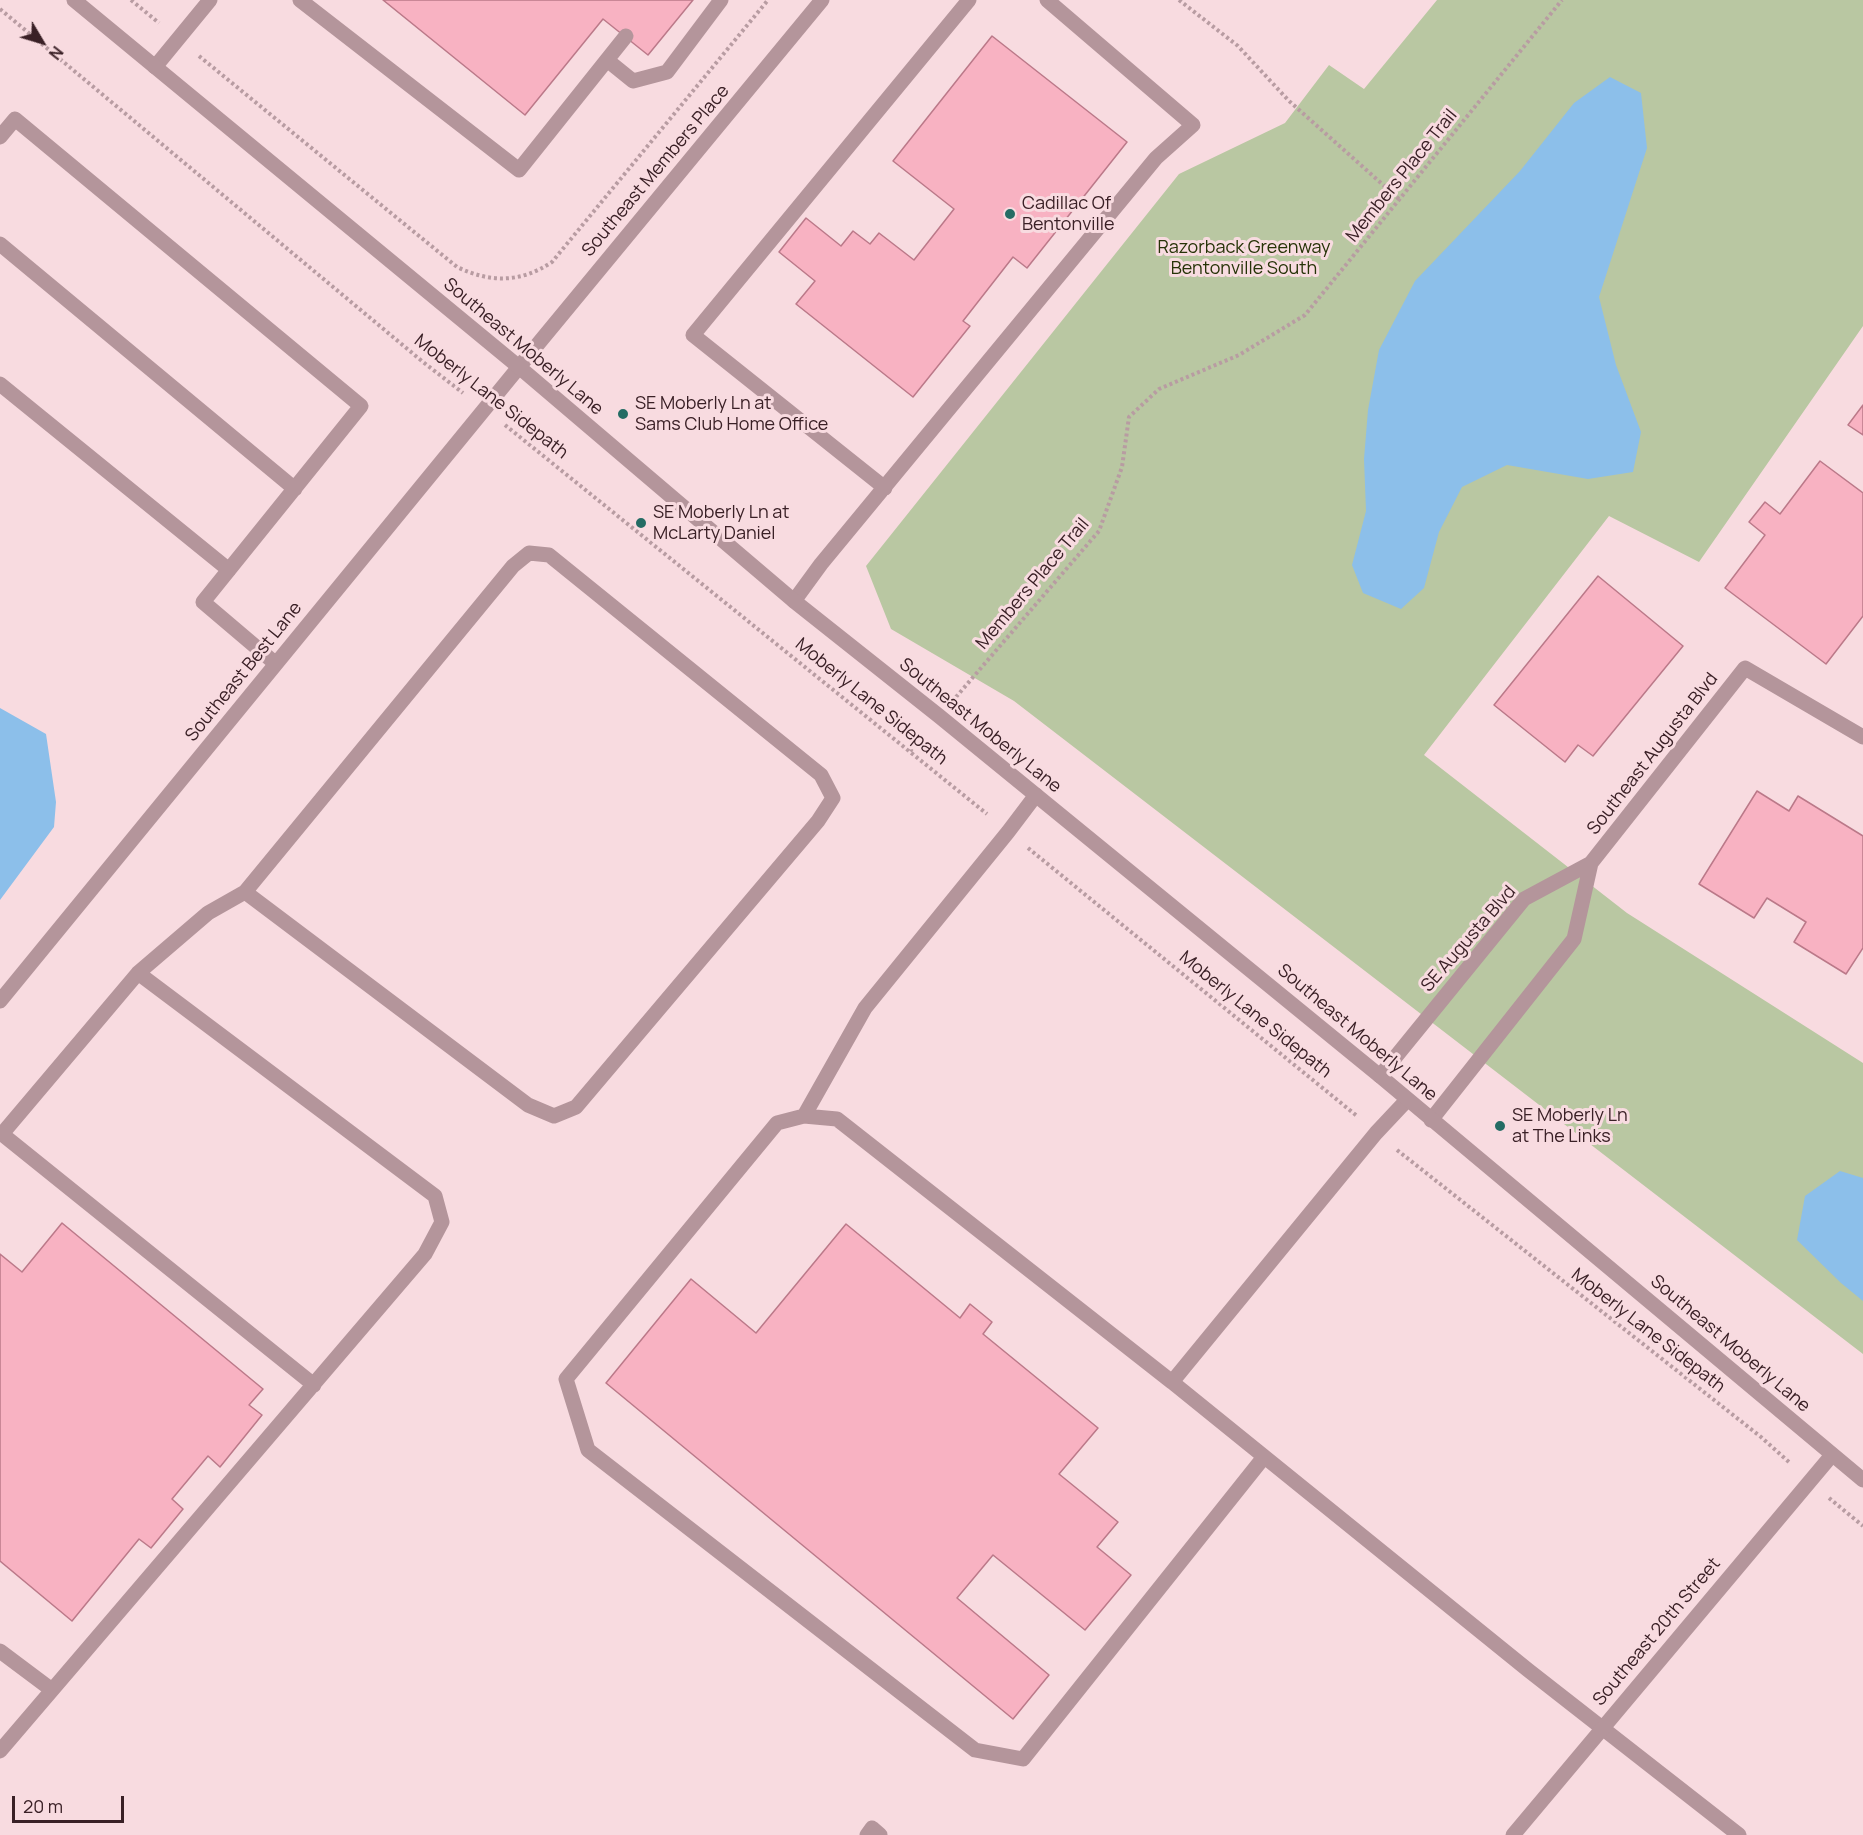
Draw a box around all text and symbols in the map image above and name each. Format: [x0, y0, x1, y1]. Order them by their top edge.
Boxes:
north arrow [12, 12, 72, 72]
text: N [44, 42, 68, 64]
street label: Southeast Members Place [578, 81, 734, 261]
street label: Members Place Trail [1342, 105, 1462, 247]
place label: Cadillac Of Bentonville [1022, 193, 1114, 236]
marker: Cadillac Of Bentonville [1003, 207, 1017, 221]
park label: Razorback Greenway Bentonville South [1157, 237, 1331, 280]
street label: Southeast Moberly Lane [439, 274, 607, 420]
street label: Moberly Lane Sidepath [410, 330, 572, 464]
place label: SE Moberly Ln at Sams Club Home Office [635, 393, 828, 436]
marker: SE Moberly Ln at Sams Club Home Office [616, 407, 630, 421]
place label: SE Moberly Ln at McLarty Daniel [653, 502, 789, 544]
street label: Members Place Trail [972, 514, 1094, 654]
marker: SE Moberly Ln at McLarty Daniel [634, 516, 648, 530]
street label: Southeast Best Lane [181, 598, 307, 746]
street label: Moberly Lane Sidepath [791, 634, 951, 770]
street label: Southeast Moberly Lane [895, 654, 1065, 798]
street label: Southeast Augusta Blvd [1583, 669, 1723, 839]
street label: SE Augusta Blvd [1417, 882, 1521, 996]
street label: Moberly Lane Sidepath [1175, 947, 1335, 1083]
street label: Southeast Moberly Lane [1273, 960, 1441, 1106]
place label: SE Moberly Ln at The Links [1512, 1105, 1628, 1148]
marker: SE Moberly Ln at The Links [1493, 1119, 1507, 1133]
street label: Moberly Lane Sidepath [1567, 1264, 1729, 1398]
street label: Southeast Moberly Lane [1646, 1271, 1814, 1417]
street label: Southeast 20th Street [1589, 1554, 1725, 1710]
scale bar [15, 1784, 128, 1822]
text: 20 m [23, 1794, 63, 1818]

